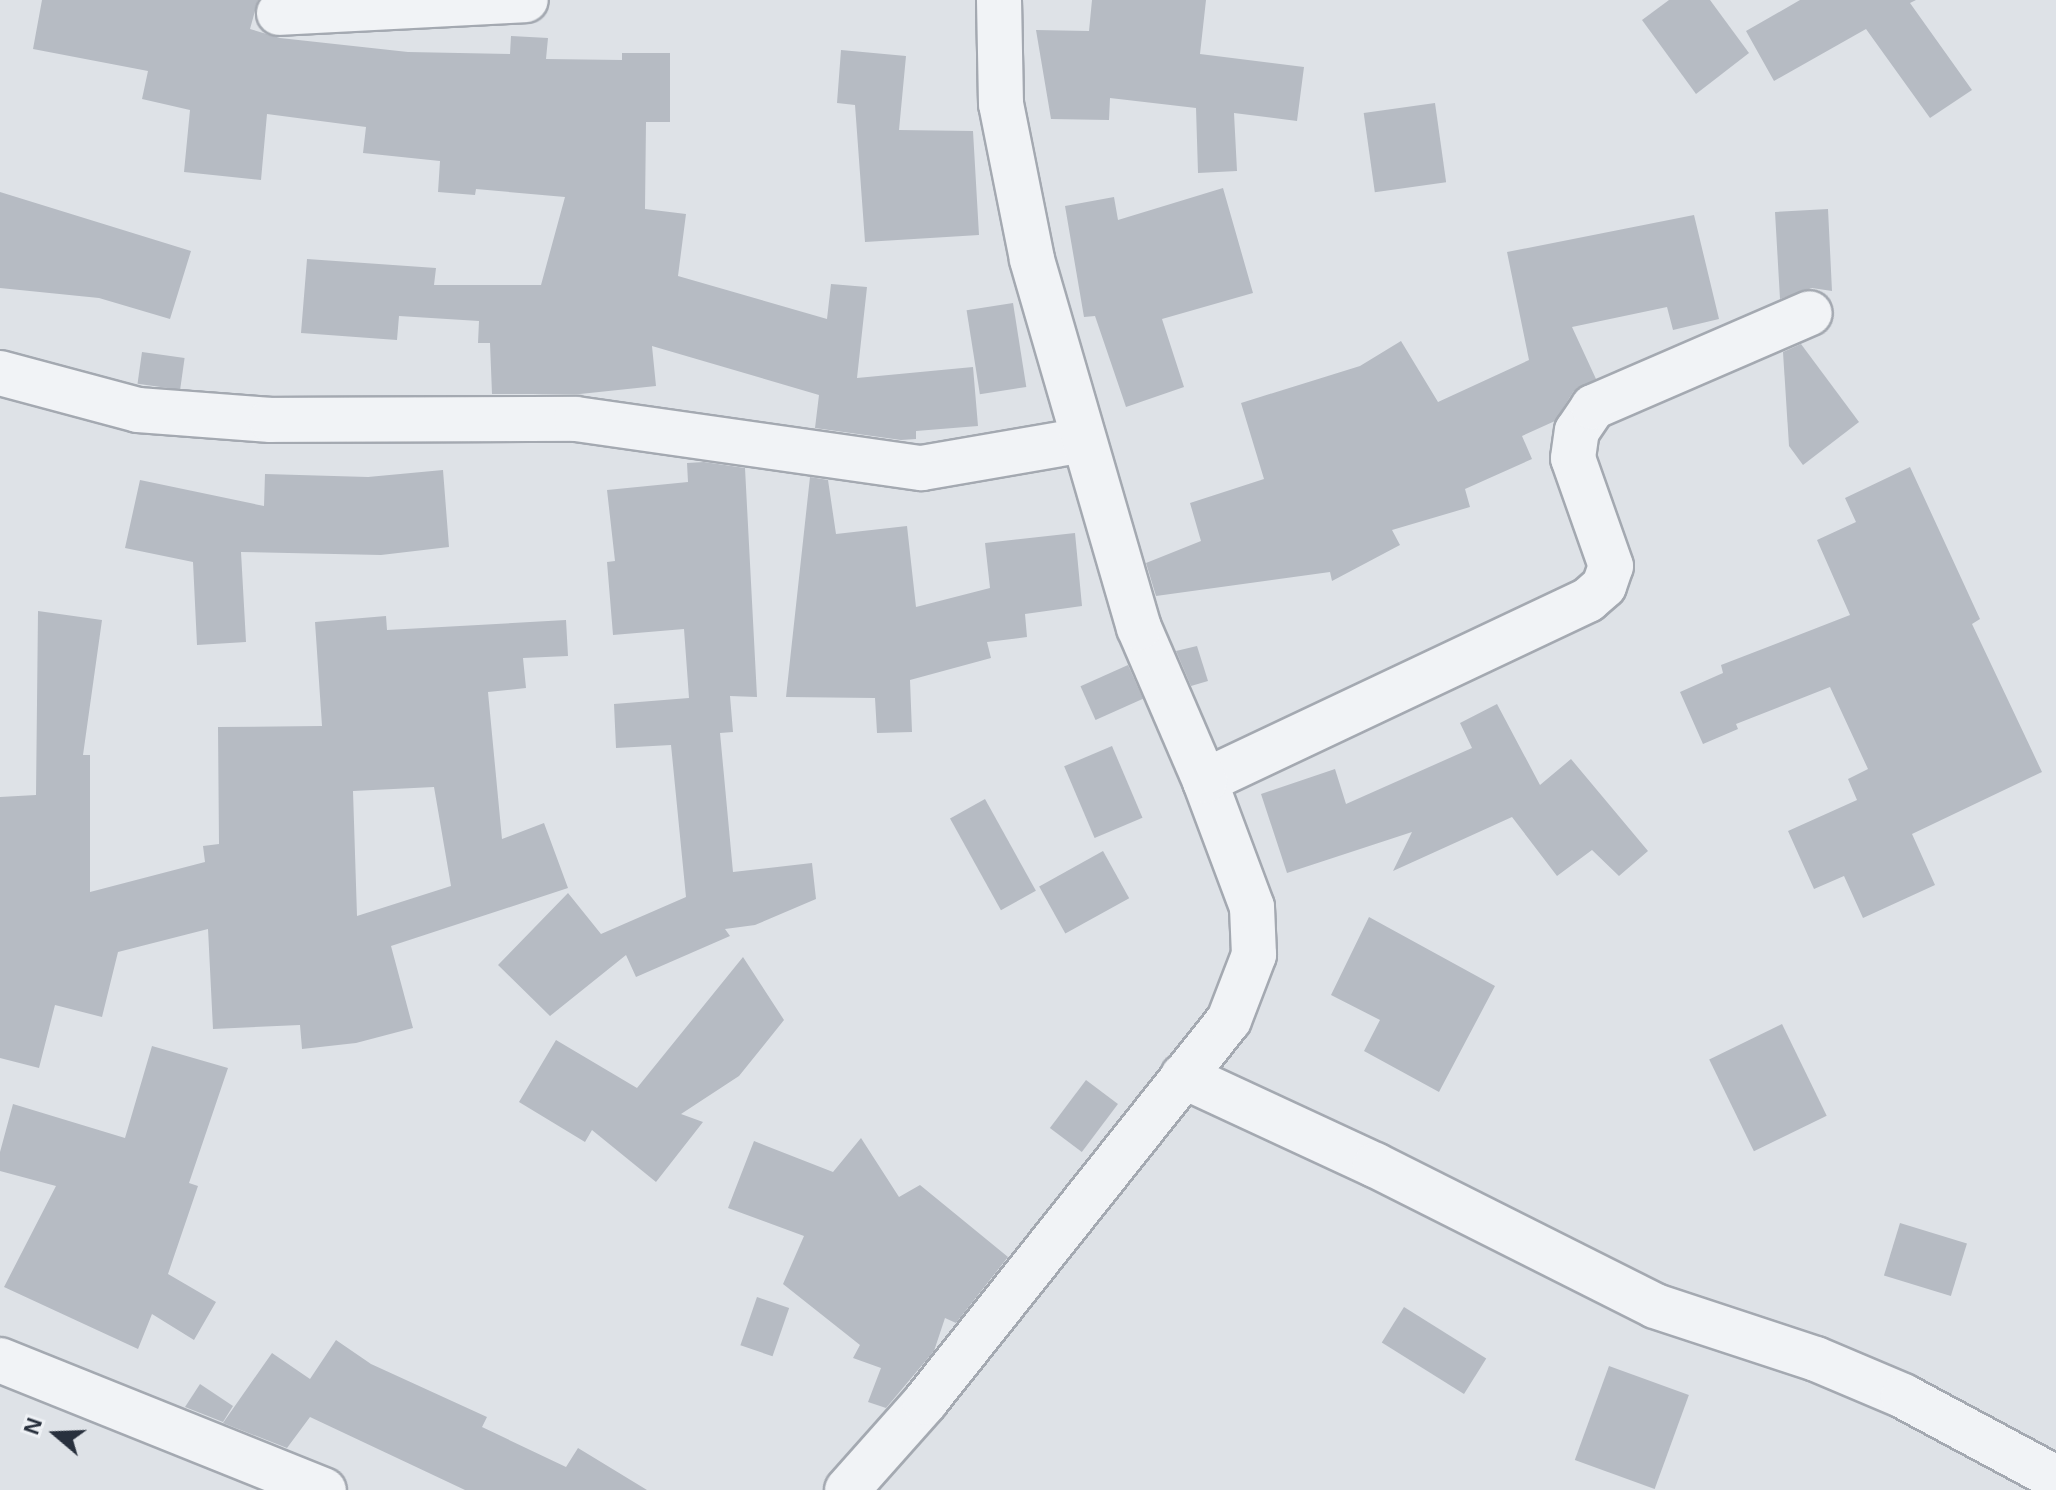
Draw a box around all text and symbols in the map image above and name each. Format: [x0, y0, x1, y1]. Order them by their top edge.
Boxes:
north arrow [16, 1394, 96, 1474]
text: N [18, 1414, 47, 1438]

